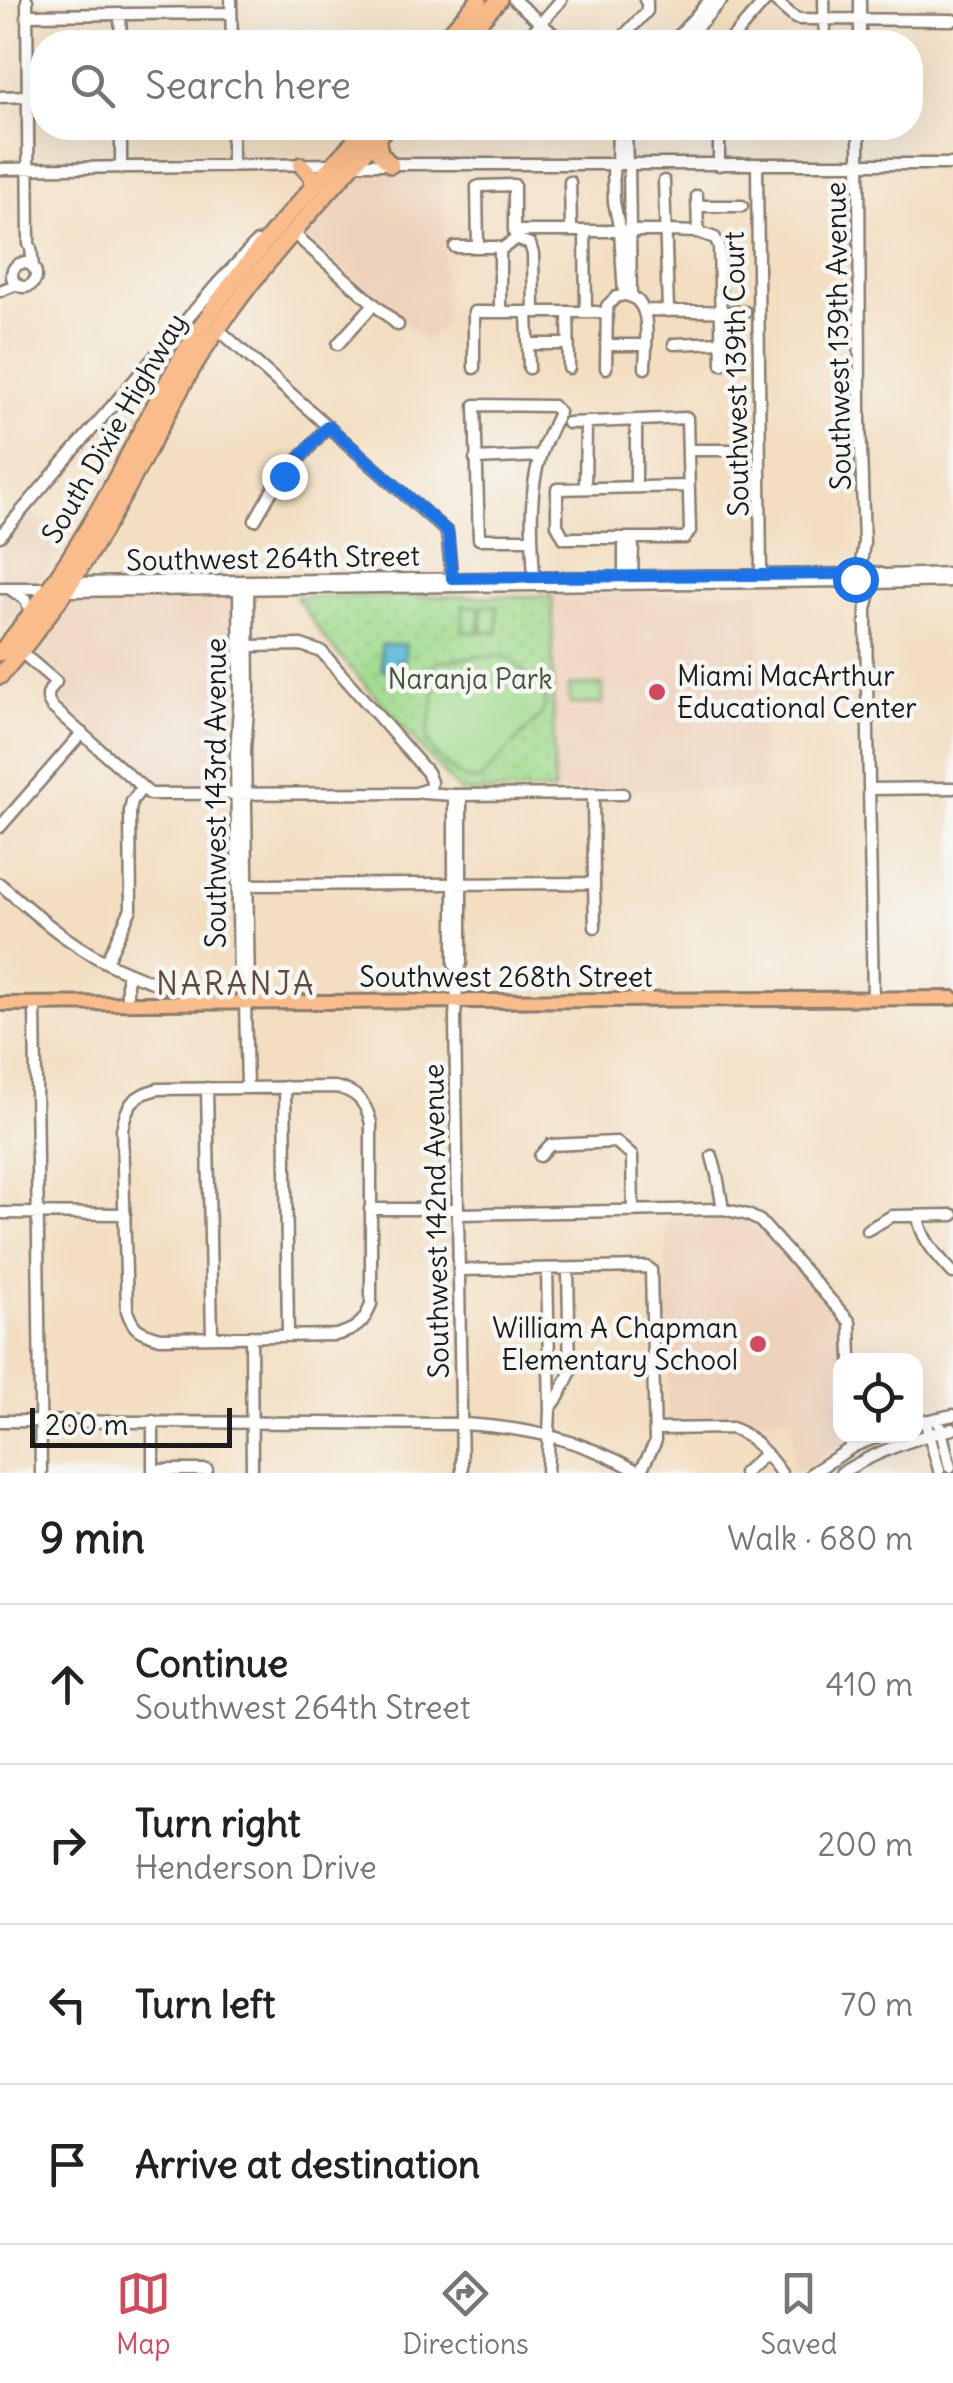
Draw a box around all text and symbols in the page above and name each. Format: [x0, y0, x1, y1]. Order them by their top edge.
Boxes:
search box [30, 30, 923, 140]
icon: search [65, 58, 120, 113]
text: Search here [145, 62, 351, 109]
street label: Southwest 139th Avenue [817, 182, 859, 490]
street label: Southwest 139th Court [716, 231, 756, 517]
street label: South Dixie Highway [34, 307, 194, 549]
route end [262, 454, 308, 500]
street label: Southwest 264th Street [126, 537, 420, 579]
route start [833, 557, 879, 603]
street label: Southwest 143rd Avenue [198, 638, 234, 948]
place label: Miami MacArthur Educational Center [677, 658, 917, 726]
park label: Naranja Park [387, 661, 553, 697]
marker: Miami MacArthur Educational Center [646, 681, 668, 703]
street label: Southwest 268th Street [359, 959, 653, 995]
district label: NARANJA [156, 963, 316, 1004]
street label: Southwest 142nd Avenue [415, 1063, 457, 1379]
place label: William A Chapman Elementary School [492, 1310, 738, 1378]
marker: William A Chapman Elementary School [747, 1333, 769, 1355]
map controls [833, 1353, 923, 1443]
button: locate [833, 1353, 923, 1443]
scale bar [30, 1403, 232, 1448]
text: 200 m [45, 1407, 128, 1443]
text: 9 min [40, 1512, 145, 1564]
text: Walk · 680 m [727, 1518, 913, 1559]
text: Continue [135, 1640, 288, 1687]
icon: ahead [40, 1657, 95, 1712]
text: 410 m [825, 1664, 913, 1705]
text: Southwest 264th Street [135, 1687, 471, 1728]
text: Turn right [135, 1800, 301, 1847]
icon: right [40, 1817, 95, 1872]
text: 200 m [818, 1824, 913, 1865]
text: Henderson Drive [135, 1847, 377, 1888]
icon: left [40, 1977, 95, 2032]
text: Turn left [135, 1981, 275, 2028]
text: 70 m [841, 1984, 913, 2025]
icon: arrive [40, 2137, 95, 2192]
text: Arrive at destination [135, 2141, 480, 2188]
tab: Map [116, 2266, 171, 2362]
tab: Directions [402, 2266, 529, 2362]
tab: Saved [760, 2266, 837, 2362]

